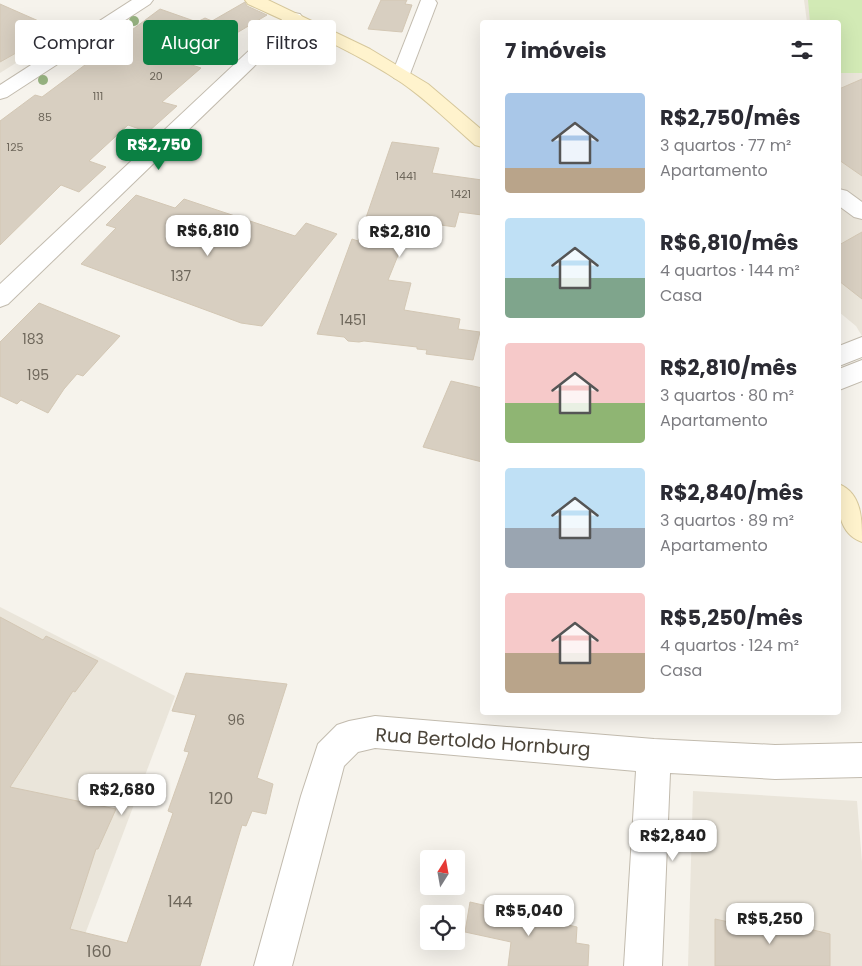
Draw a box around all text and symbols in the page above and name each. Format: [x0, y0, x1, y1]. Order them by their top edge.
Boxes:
chip: Comprar [15, 20, 133, 65]
chip: Alugar [143, 20, 238, 65]
chip: Filtros [248, 20, 336, 65]
text: 7 imóveis [505, 36, 607, 65]
icon: filters [788, 36, 816, 64]
house number: 20 [149, 68, 163, 84]
house number: 111 [93, 88, 103, 104]
text: R$2,750/mês [660, 103, 801, 132]
house number: 85 [38, 109, 52, 125]
icon: home [545, 113, 605, 173]
pin: R$2,750 [113, 128, 205, 171]
text: R$2,750 [127, 133, 191, 156]
text: 3 quartos · 77 m² [660, 134, 791, 157]
house number: 125 [7, 139, 23, 155]
text: Apartamento [660, 159, 768, 182]
house number: 1441 [396, 168, 416, 184]
house number: 1421 [451, 186, 471, 202]
pin: R$6,810 [162, 214, 254, 257]
pin: R$2,810 [354, 216, 446, 258]
text: R$6,810 [177, 219, 239, 242]
text: R$2,810 [369, 220, 431, 243]
text: R$6,810/mês [660, 228, 799, 257]
icon: home [545, 238, 605, 298]
text: 4 quartos · 144 m² [660, 259, 800, 282]
house number: 137 [171, 266, 192, 286]
text: Casa [660, 284, 702, 307]
house number: 1451 [340, 310, 366, 330]
house number: 183 [22, 329, 44, 349]
text: R$2,810/mês [660, 353, 797, 382]
icon: home [545, 363, 605, 423]
house number: 195 [27, 365, 49, 385]
text: 3 quartos · 80 m² [660, 384, 794, 407]
text: Apartamento [660, 409, 768, 432]
text: R$2,840/mês [660, 478, 803, 507]
icon: home [545, 488, 605, 548]
text: 3 quartos · 89 m² [660, 509, 794, 532]
text: Apartamento [660, 534, 768, 557]
text: R$5,250/mês [660, 603, 803, 632]
icon: home [545, 613, 605, 673]
text: 4 quartos · 124 m² [660, 634, 799, 657]
text: Casa [660, 659, 702, 682]
house number: 96 [227, 710, 245, 730]
street label: Rua Bertoldo Hornburg [375, 721, 591, 763]
pin: R$2,680 [76, 774, 168, 816]
text: R$2,680 [89, 778, 155, 801]
house number: 120 [209, 787, 233, 810]
pin: R$2,840 [627, 820, 719, 862]
text: R$2,840 [640, 824, 706, 847]
north arrow [420, 850, 465, 895]
map controls [420, 850, 465, 950]
house number: 144 [167, 890, 193, 913]
pin: R$5,040 [483, 894, 575, 937]
text: R$5,040 [495, 899, 563, 922]
pin: R$5,250 [724, 902, 816, 945]
button: locate [420, 905, 465, 950]
text: R$5,250 [737, 907, 803, 930]
house number: 160 [86, 940, 112, 963]

